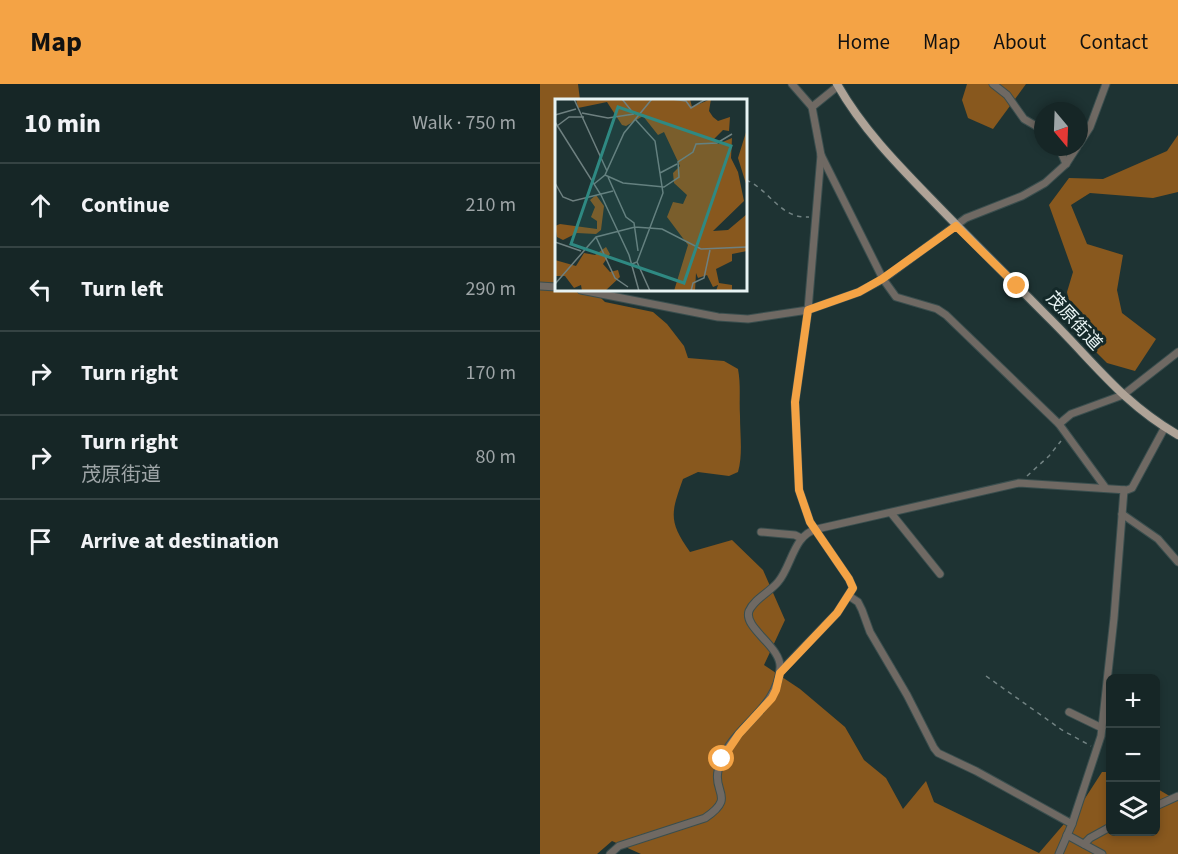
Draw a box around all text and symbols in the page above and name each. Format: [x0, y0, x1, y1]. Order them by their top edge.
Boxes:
text: Map [30, 22, 82, 62]
text: Home [837, 27, 890, 57]
text: Map [923, 27, 961, 57]
text: About [994, 27, 1046, 57]
text: Contact [1079, 27, 1148, 57]
inset map [555, 99, 747, 291]
north arrow [1034, 102, 1088, 156]
text: 10 min [24, 105, 101, 142]
text: Walk · 750 m [412, 109, 516, 137]
icon: ahead [24, 189, 57, 222]
text: Continue [81, 189, 170, 221]
text: 210 m [466, 191, 516, 219]
route end [1003, 272, 1029, 298]
icon: left [24, 273, 57, 306]
text: Turn left [81, 273, 163, 305]
text: 290 m [466, 275, 516, 303]
street label: 茂原街道 [1040, 286, 1108, 356]
icon: right [24, 357, 57, 390]
text: Turn right [81, 357, 178, 389]
text: 170 m [466, 359, 516, 387]
text: Turn right [81, 426, 178, 458]
icon: right [24, 441, 57, 474]
text: 80 m [476, 443, 516, 471]
text: 茂原街道 [81, 461, 161, 489]
icon: arrive [24, 525, 57, 558]
text: Arrive at destination [81, 525, 279, 557]
map controls [1106, 674, 1160, 836]
button: + [1106, 674, 1160, 728]
button: − [1106, 728, 1160, 782]
route start [708, 745, 734, 771]
button: layers [1106, 782, 1160, 836]

